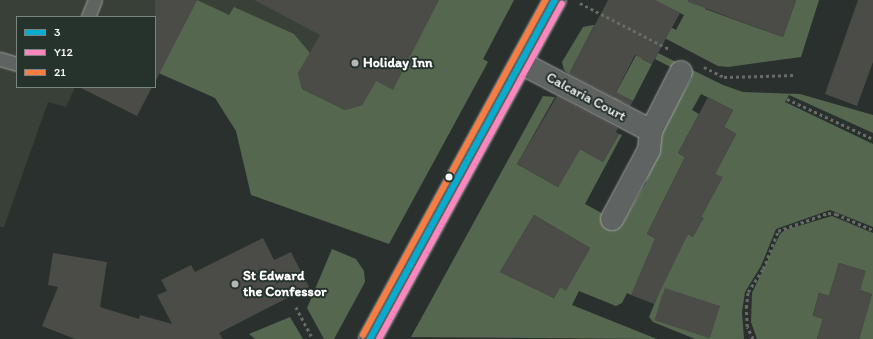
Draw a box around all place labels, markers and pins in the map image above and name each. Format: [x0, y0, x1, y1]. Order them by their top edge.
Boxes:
place label: Holiday Inn [363, 55, 433, 71]
marker: Holiday Inn [350, 58, 360, 68]
unlabelled marker [444, 172, 454, 182]
place label: St Edward the Confessor [243, 268, 326, 300]
marker: St Edward the Confessor [230, 279, 240, 289]

